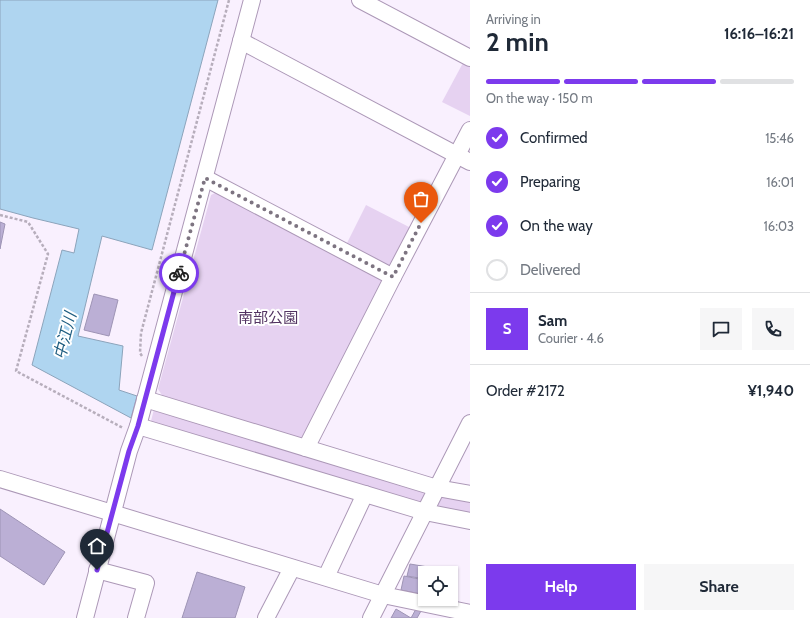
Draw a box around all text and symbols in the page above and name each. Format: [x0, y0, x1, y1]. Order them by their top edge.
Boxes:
text: Arriving in [486, 11, 541, 27]
text: 16:16–16:21 [724, 25, 794, 43]
text: 2 min [486, 26, 549, 58]
text: On the way · 150 m [486, 90, 593, 106]
icon: check [486, 127, 508, 149]
text: Confirmed [520, 129, 588, 147]
text: 15:46 [765, 130, 794, 146]
icon: check [486, 171, 508, 193]
text: Preparing [520, 173, 580, 191]
text: 16:01 [766, 174, 794, 190]
pin [404, 182, 438, 223]
icon: bag [410, 188, 432, 210]
icon: check [486, 215, 508, 237]
text: On the way [520, 217, 593, 235]
text: 16:03 [764, 218, 794, 234]
courier [159, 253, 199, 293]
text: Delivered [520, 261, 581, 279]
icon: bike [168, 262, 190, 284]
water label: 中江川 [50, 308, 81, 362]
button: chat [700, 308, 742, 350]
button: phone [752, 308, 794, 350]
park label: 南部公園 [238, 309, 298, 327]
text: Sam [538, 312, 567, 330]
text: S [503, 320, 511, 338]
text: Courier · 4.6 [538, 330, 604, 346]
text: Order #2172 [486, 382, 565, 400]
text: ¥1,940 [748, 382, 794, 400]
pin [80, 529, 114, 570]
icon: home [86, 535, 108, 557]
button: Help [486, 564, 636, 610]
button: Share [644, 564, 794, 610]
map controls [418, 566, 458, 606]
button: locate [418, 566, 458, 606]

